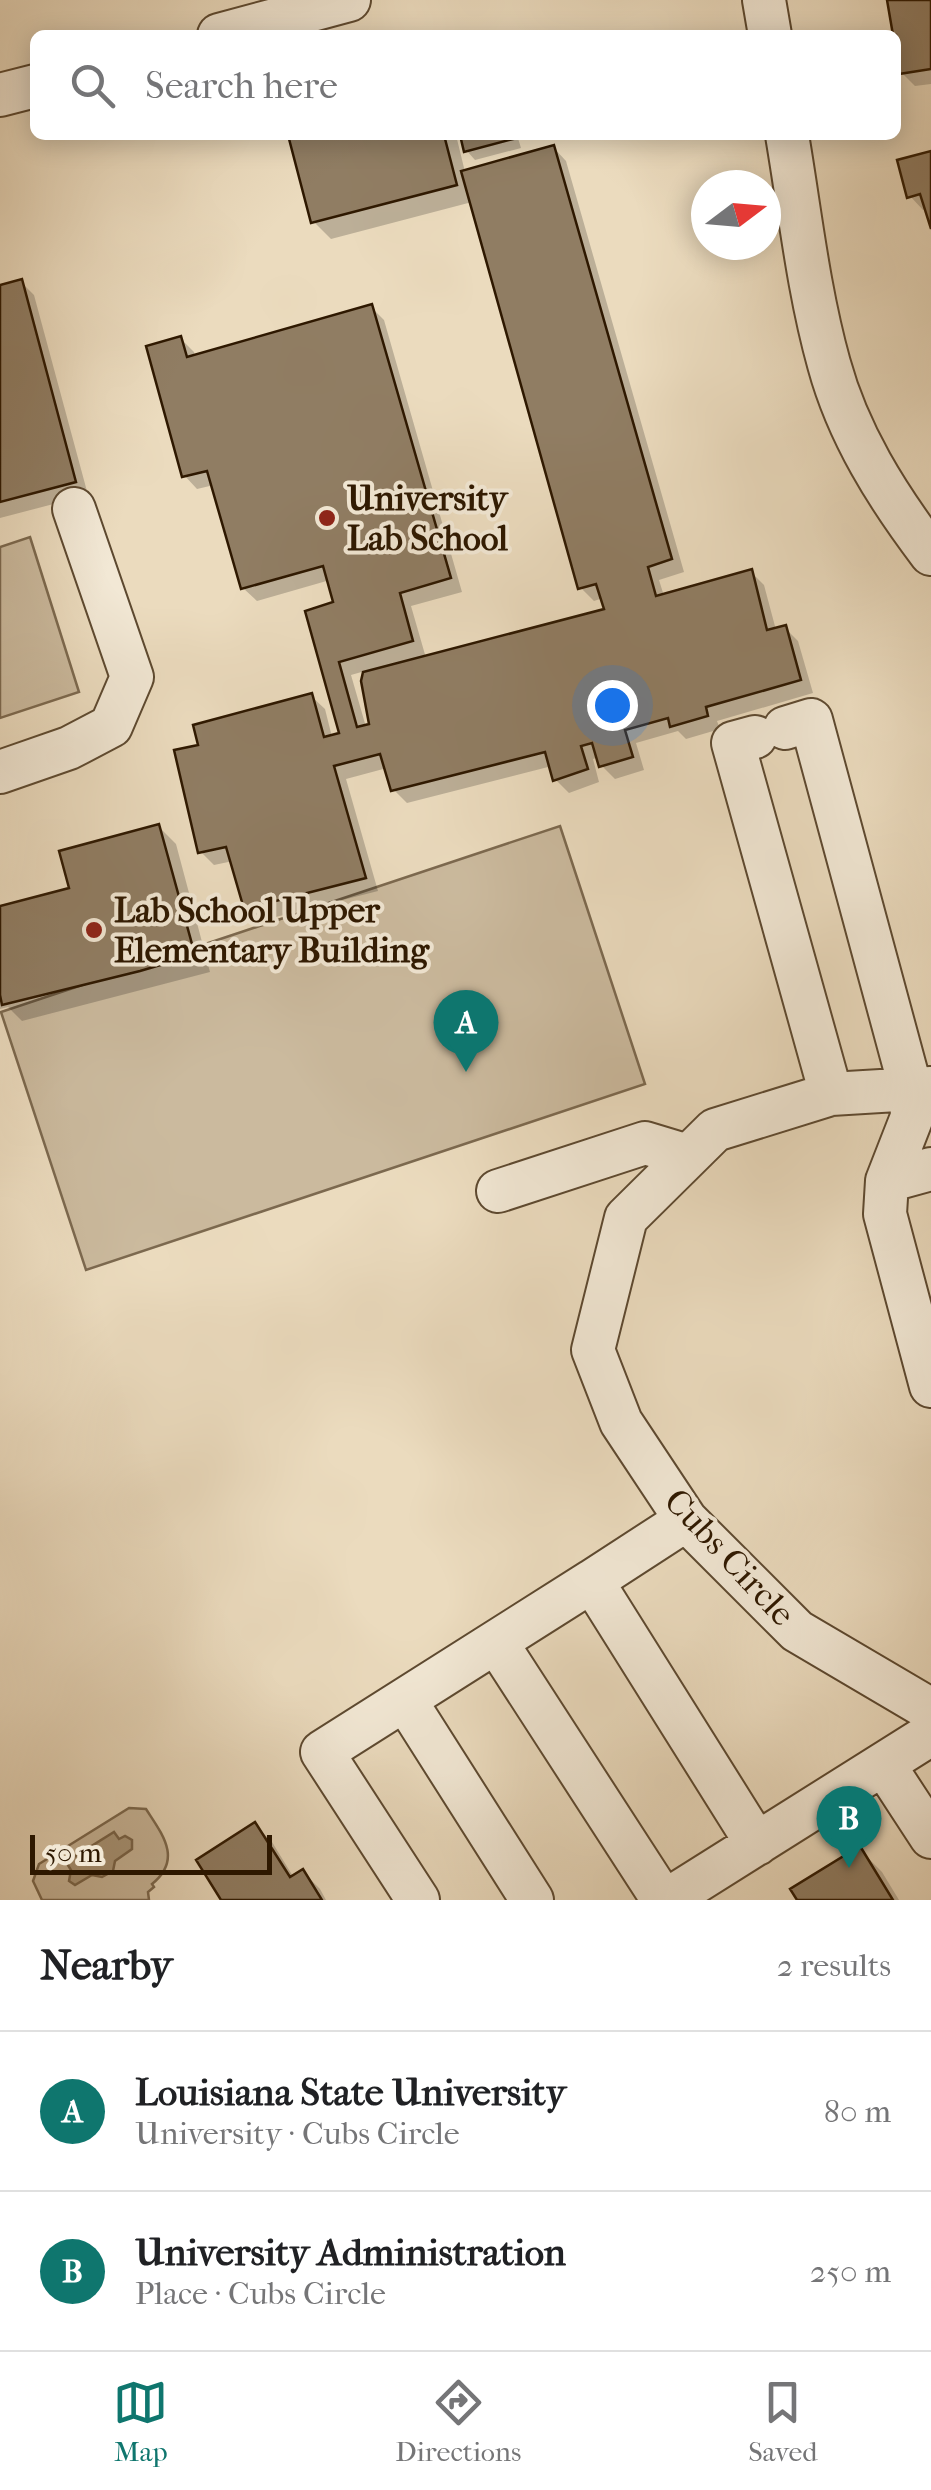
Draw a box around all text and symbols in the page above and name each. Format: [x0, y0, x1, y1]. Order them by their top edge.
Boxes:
search box [30, 30, 901, 140]
icon: search [65, 58, 120, 113]
text: Search here [145, 63, 338, 108]
north arrow [691, 170, 781, 260]
place label: University Lab School [347, 478, 510, 559]
marker: University Lab School [316, 507, 338, 529]
your location [587, 680, 638, 731]
place label: Lab School Upper Elementary Building [114, 890, 430, 971]
marker: Lab School Upper Elementary Building [83, 919, 105, 941]
pin: A [434, 990, 498, 1072]
street label: Cubs Circle [656, 1480, 803, 1634]
pin: B [816, 1786, 882, 1868]
scale bar [30, 1830, 272, 1874]
text: 50 m [45, 1836, 102, 1869]
text: Nearby [40, 1941, 172, 1990]
text: 2 results [777, 1947, 891, 1984]
text: Louisiana State University [135, 2070, 566, 2115]
text: A [62, 2093, 83, 2130]
text: 80 m [824, 2093, 891, 2130]
text: University · Cubs Circle [135, 2115, 460, 2152]
text: University Administration [135, 2230, 566, 2275]
text: B [62, 2253, 83, 2290]
text: 250 m [810, 2253, 891, 2290]
text: Place · Cubs Circle [135, 2275, 386, 2312]
tab: Map [113, 2375, 168, 2468]
tab: Directions [395, 2375, 521, 2468]
tab: Saved [748, 2375, 818, 2468]

